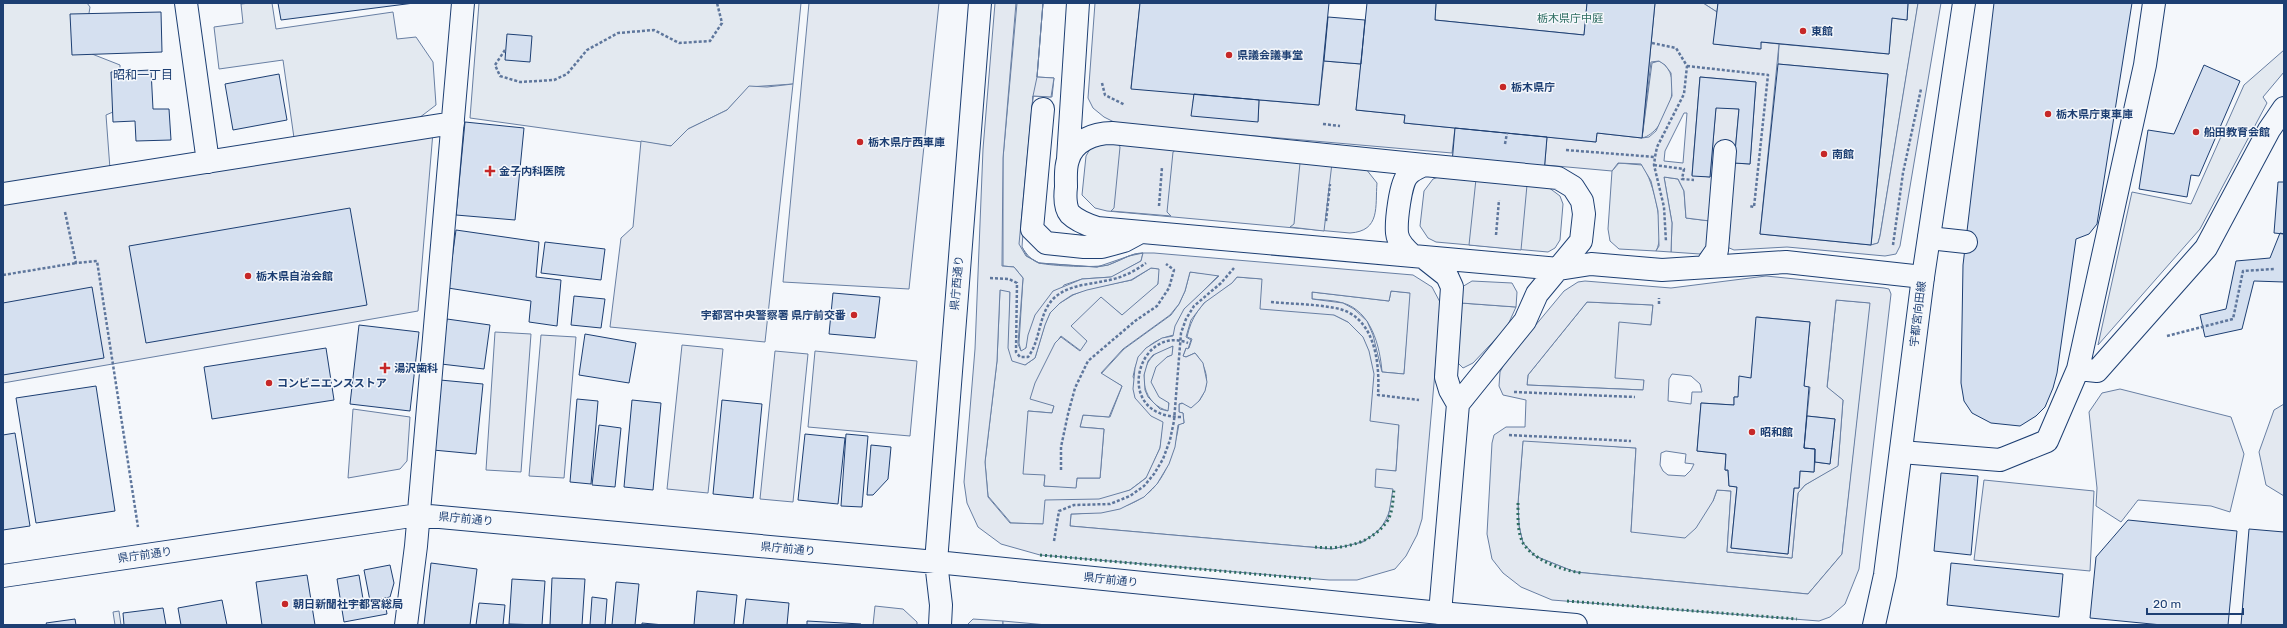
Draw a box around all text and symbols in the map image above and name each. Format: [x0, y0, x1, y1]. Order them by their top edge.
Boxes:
park label: 栃木県庁中庭 [1537, 12, 1603, 25]
place label: 東館 [1811, 25, 1833, 38]
marker: 東館 [1798, 26, 1808, 36]
place label: 県議会議事堂 [1237, 49, 1303, 62]
marker: 県議会議事堂 [1224, 50, 1234, 60]
district label: 昭和一丁目 [113, 68, 173, 82]
place label: 栃木県庁 [1511, 81, 1555, 94]
marker: 栃木県庁 [1498, 82, 1508, 92]
place label: 栃木県庁東車庫 [2056, 108, 2133, 121]
marker: 栃木県庁東車庫 [2043, 109, 2053, 119]
place label: 船田教育会館 [2204, 126, 2270, 139]
marker: 船田教育会館 [2191, 127, 2201, 137]
place label: 栃木県庁西車庫 [868, 136, 945, 149]
marker: 栃木県庁西車庫 [855, 137, 865, 147]
place label: 南館 [1832, 148, 1854, 161]
marker: 南館 [1819, 149, 1829, 159]
marker: 金子内科医院 [484, 165, 496, 177]
place label: 金子内科医院 [499, 165, 565, 178]
street label: 県庁西通り [948, 255, 966, 311]
place label: 栃木県自治会館 [256, 270, 333, 283]
marker: 栃木県自治会館 [243, 271, 253, 281]
street label: 宇都宮向田線 [1908, 280, 1928, 348]
place label: 宇都宮中央警察署 県庁前交番 [701, 309, 846, 322]
marker: 宇都宮中央警察署 県庁前交番 [849, 310, 859, 320]
marker: 湯沢歯科 [379, 362, 391, 374]
place label: 湯沢歯科 [394, 362, 438, 375]
place label: コンビニエンスストア [277, 377, 387, 390]
marker: コンビニエンスストア [264, 378, 274, 388]
place label: 昭和館 [1760, 426, 1793, 439]
marker: 昭和館 [1747, 427, 1757, 437]
street label: 県庁前通り [438, 510, 494, 528]
street label: 県庁前通り [760, 540, 816, 558]
street label: 県庁前通り [117, 545, 173, 565]
street label: 県庁前通り [1083, 571, 1139, 589]
scale bar [2147, 590, 2243, 616]
text: 20 m [2153, 597, 2181, 611]
place label: 朝日新聞社宇都宮総局 [293, 598, 403, 611]
marker: 朝日新聞社宇都宮総局 [280, 599, 290, 609]

